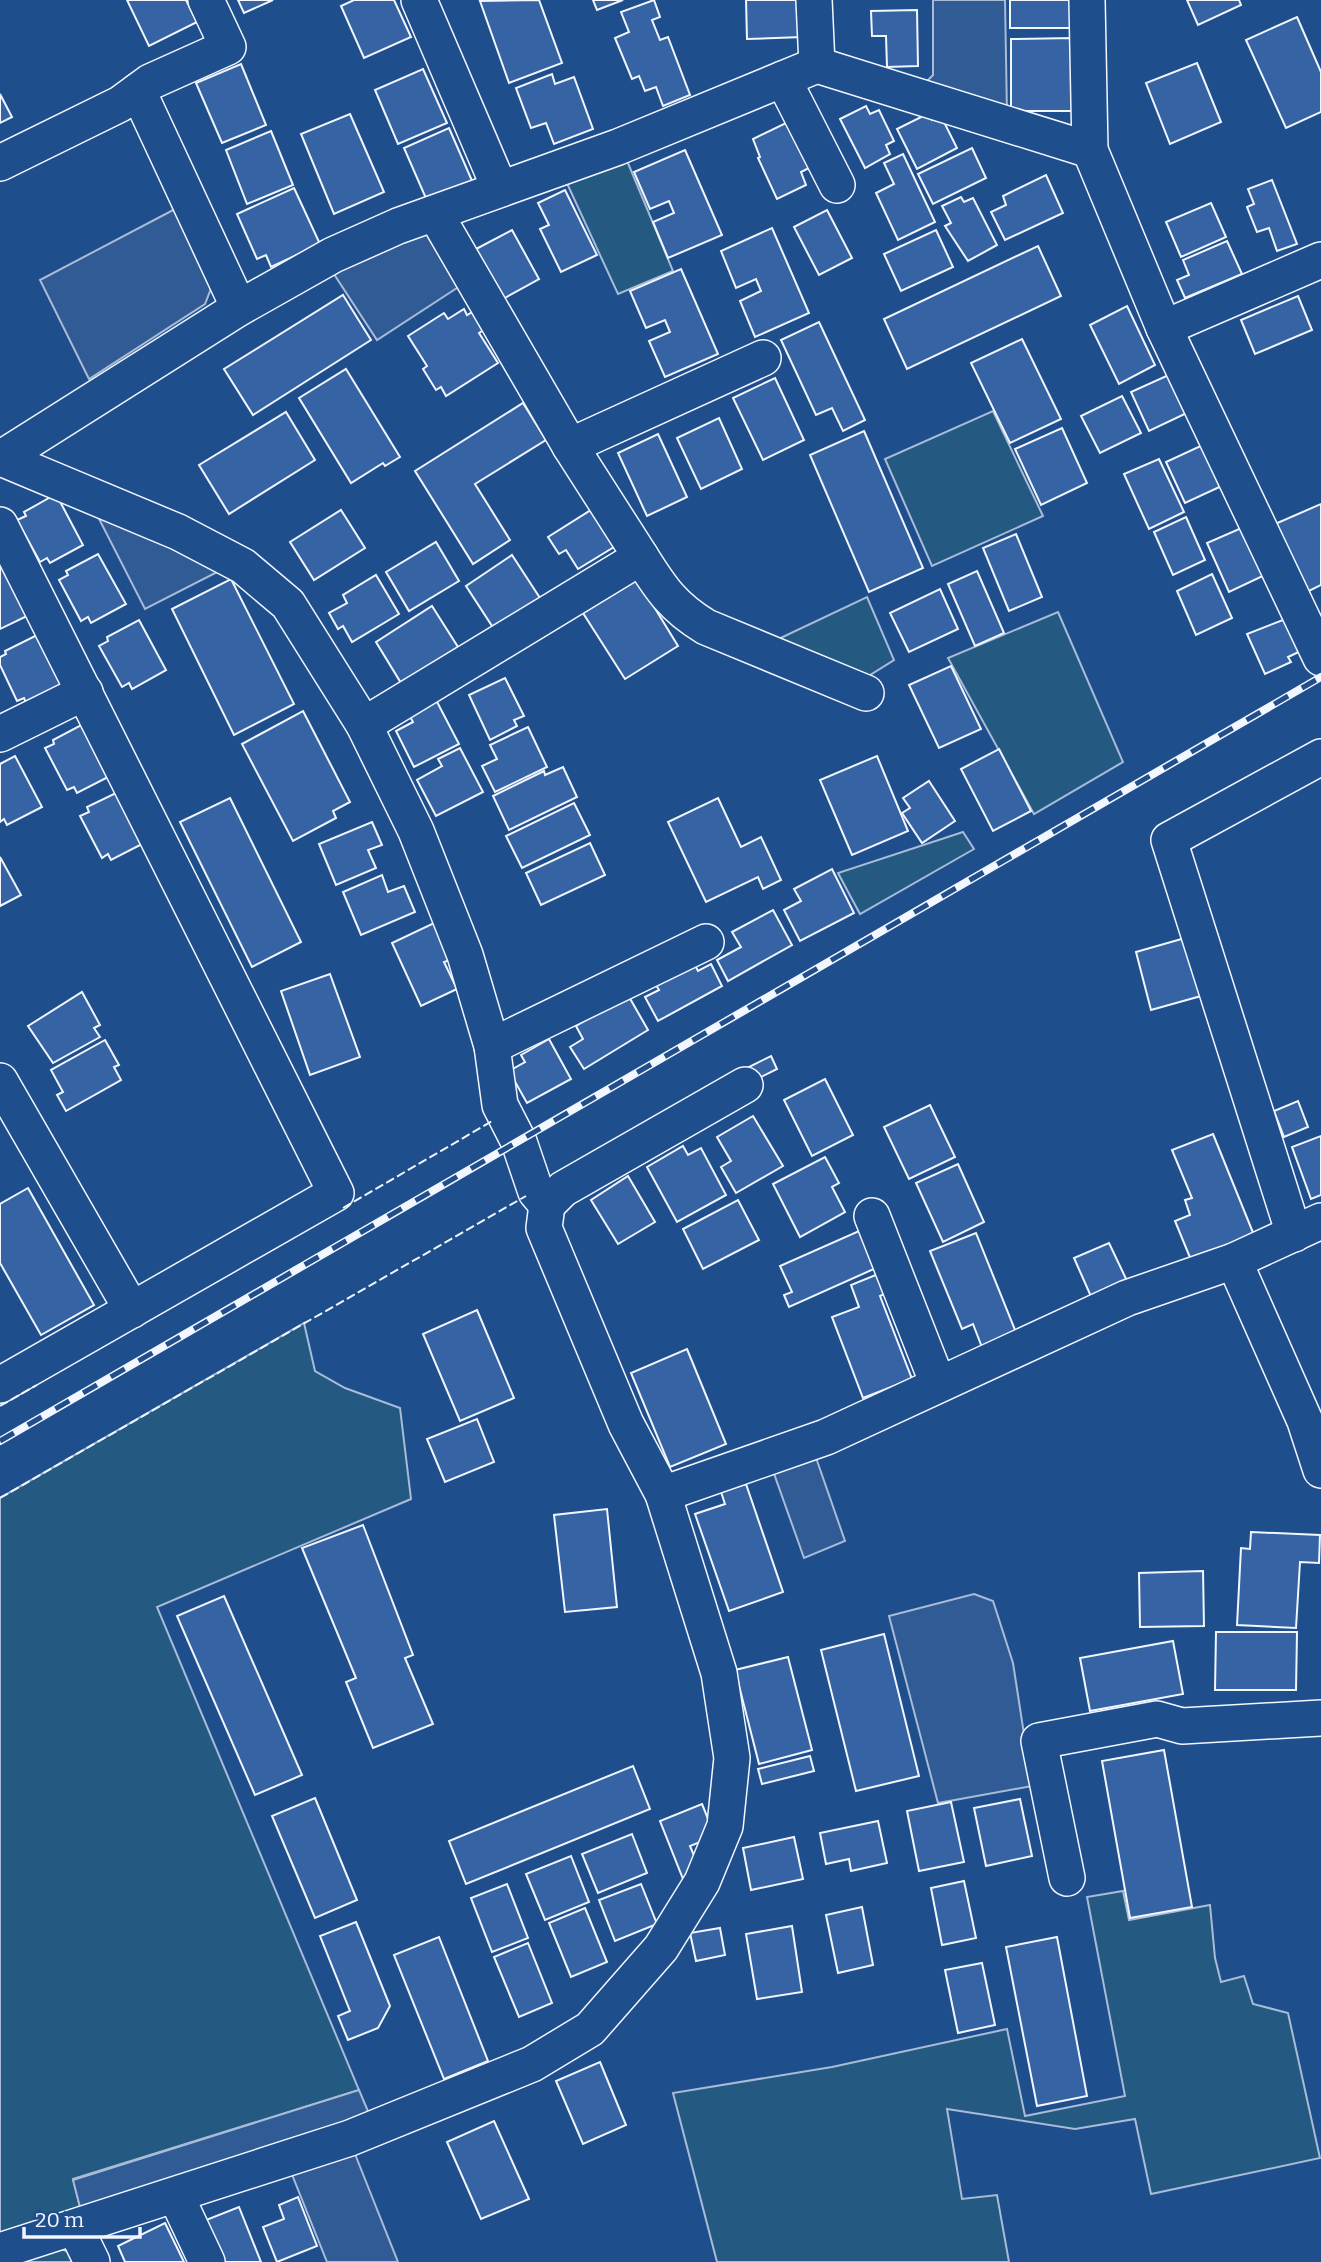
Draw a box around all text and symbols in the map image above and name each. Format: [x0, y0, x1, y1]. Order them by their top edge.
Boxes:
scale bar [24, 2196, 140, 2240]
text: 20 m [35, 2207, 84, 2233]

